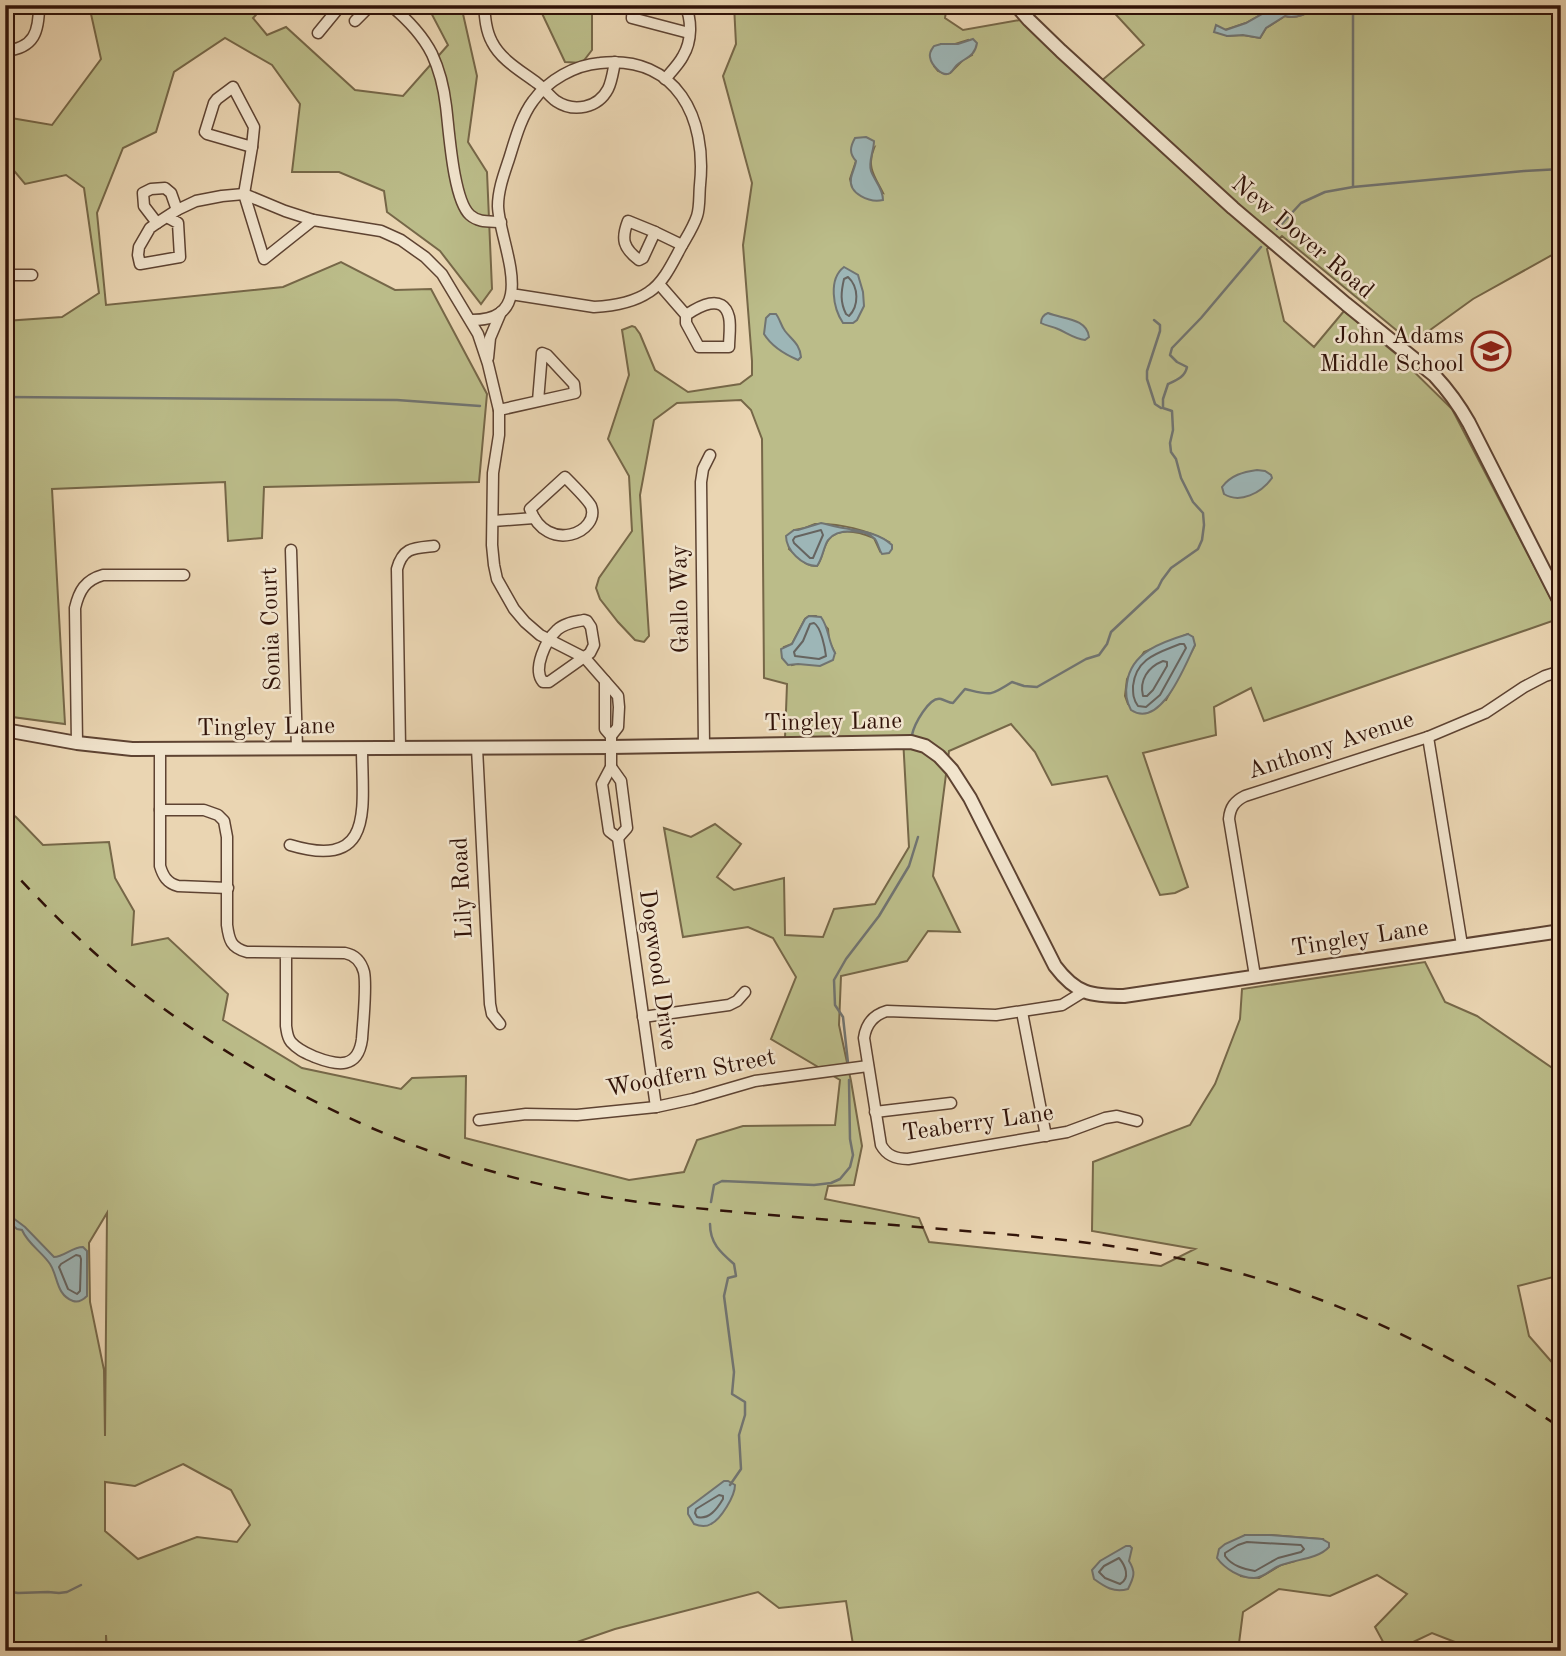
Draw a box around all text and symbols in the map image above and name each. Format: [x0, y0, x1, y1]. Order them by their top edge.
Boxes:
street label: New Dover Road [1226, 172, 1378, 304]
place label: John Adams Middle School [1319, 325, 1464, 377]
school or university icon: John Adams Middle School [1470, 330, 1512, 372]
street label: Gallo Way [668, 544, 694, 654]
street label: Sonia Court [258, 567, 286, 691]
street label: Anthony Avenue [1245, 708, 1417, 784]
street label: Tingley Lane [764, 710, 902, 736]
street label: Tingley Lane [197, 715, 335, 741]
street label: Lily Road [448, 836, 478, 940]
street label: Dogwood Drive [634, 888, 680, 1052]
street label: Tingley Lane [1290, 916, 1430, 962]
street label: Woodfern Street [604, 1046, 778, 1102]
street label: Teaberry Lane [901, 1101, 1055, 1147]

